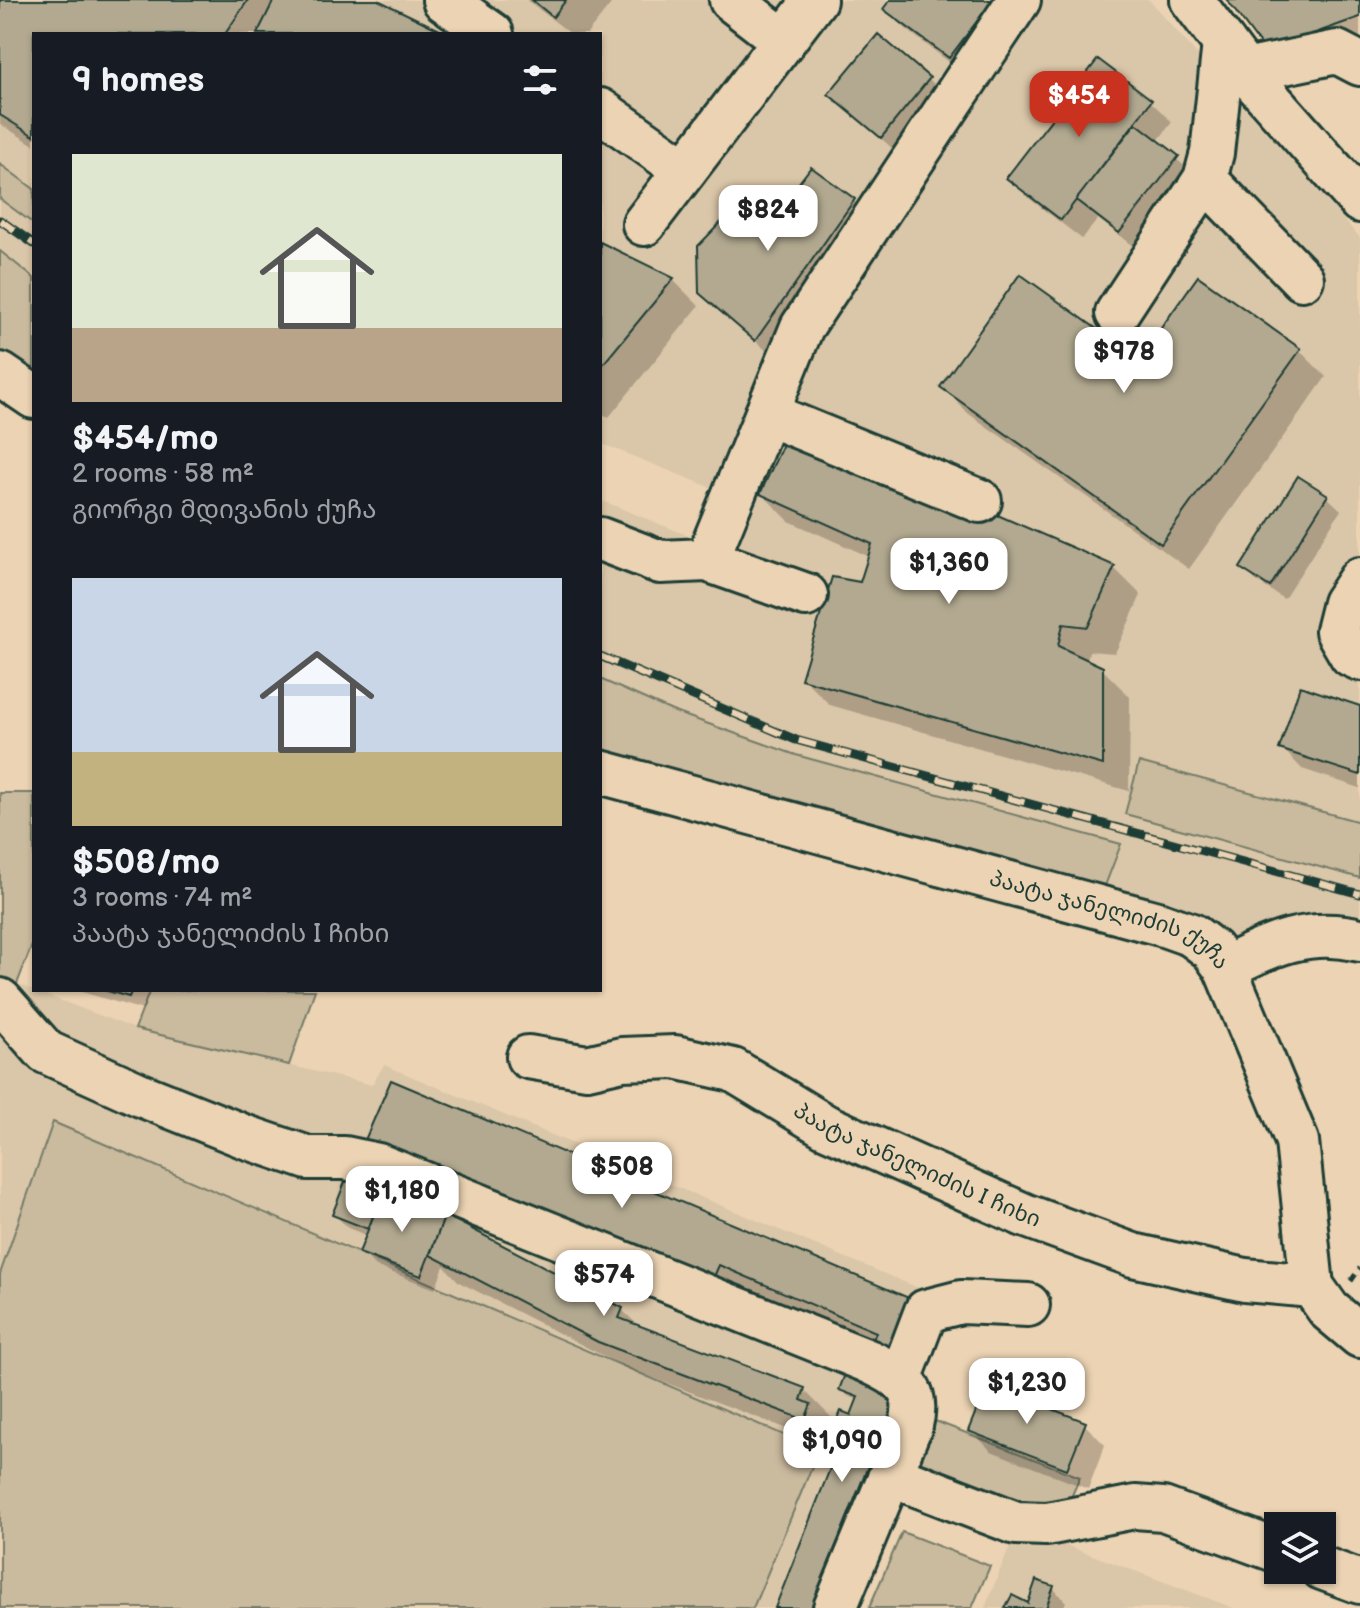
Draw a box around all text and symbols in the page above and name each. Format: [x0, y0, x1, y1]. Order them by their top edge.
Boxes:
icon: filters [518, 58, 562, 102]
text: 9 homes [72, 60, 204, 101]
pin: $454 [1032, 71, 1126, 139]
text: $454 [1048, 81, 1110, 112]
pin: $824 [721, 185, 815, 253]
text: $824 [737, 195, 799, 226]
icon: home [245, 206, 389, 350]
pin: $978 [1077, 327, 1171, 395]
text: $978 [1093, 337, 1155, 368]
text: $454/mo [72, 418, 218, 459]
text: 2 rooms · 58 m² [72, 459, 254, 490]
text: გიორგი მდივანის ქუჩა [72, 495, 377, 526]
pin: $1,360 [884, 538, 1014, 606]
text: $1,360 [909, 548, 990, 579]
icon: home [245, 630, 389, 774]
text: $508/mo [72, 842, 220, 883]
street label: პაატა ჯანელიძის ქუჩა [987, 865, 1235, 975]
text: 3 rooms · 74 m² [72, 883, 252, 914]
text: პაატა ჯანელიძის I ჩიხი [72, 919, 389, 950]
street label: პაატა ჯანელიძის I ჩიხი [789, 1097, 1044, 1233]
pin: $508 [575, 1142, 669, 1210]
text: $508 [590, 1152, 654, 1183]
pin: $1,180 [337, 1166, 467, 1234]
text: $1,180 [364, 1176, 440, 1207]
pin: $574 [557, 1250, 651, 1318]
text: $574 [573, 1260, 635, 1291]
pin: $1,230 [962, 1358, 1092, 1426]
text: $1,230 [987, 1368, 1067, 1399]
pin: $1,090 [777, 1416, 907, 1484]
text: $1,090 [801, 1426, 883, 1457]
map controls [1264, 1512, 1336, 1584]
button: layers [1264, 1512, 1336, 1584]

